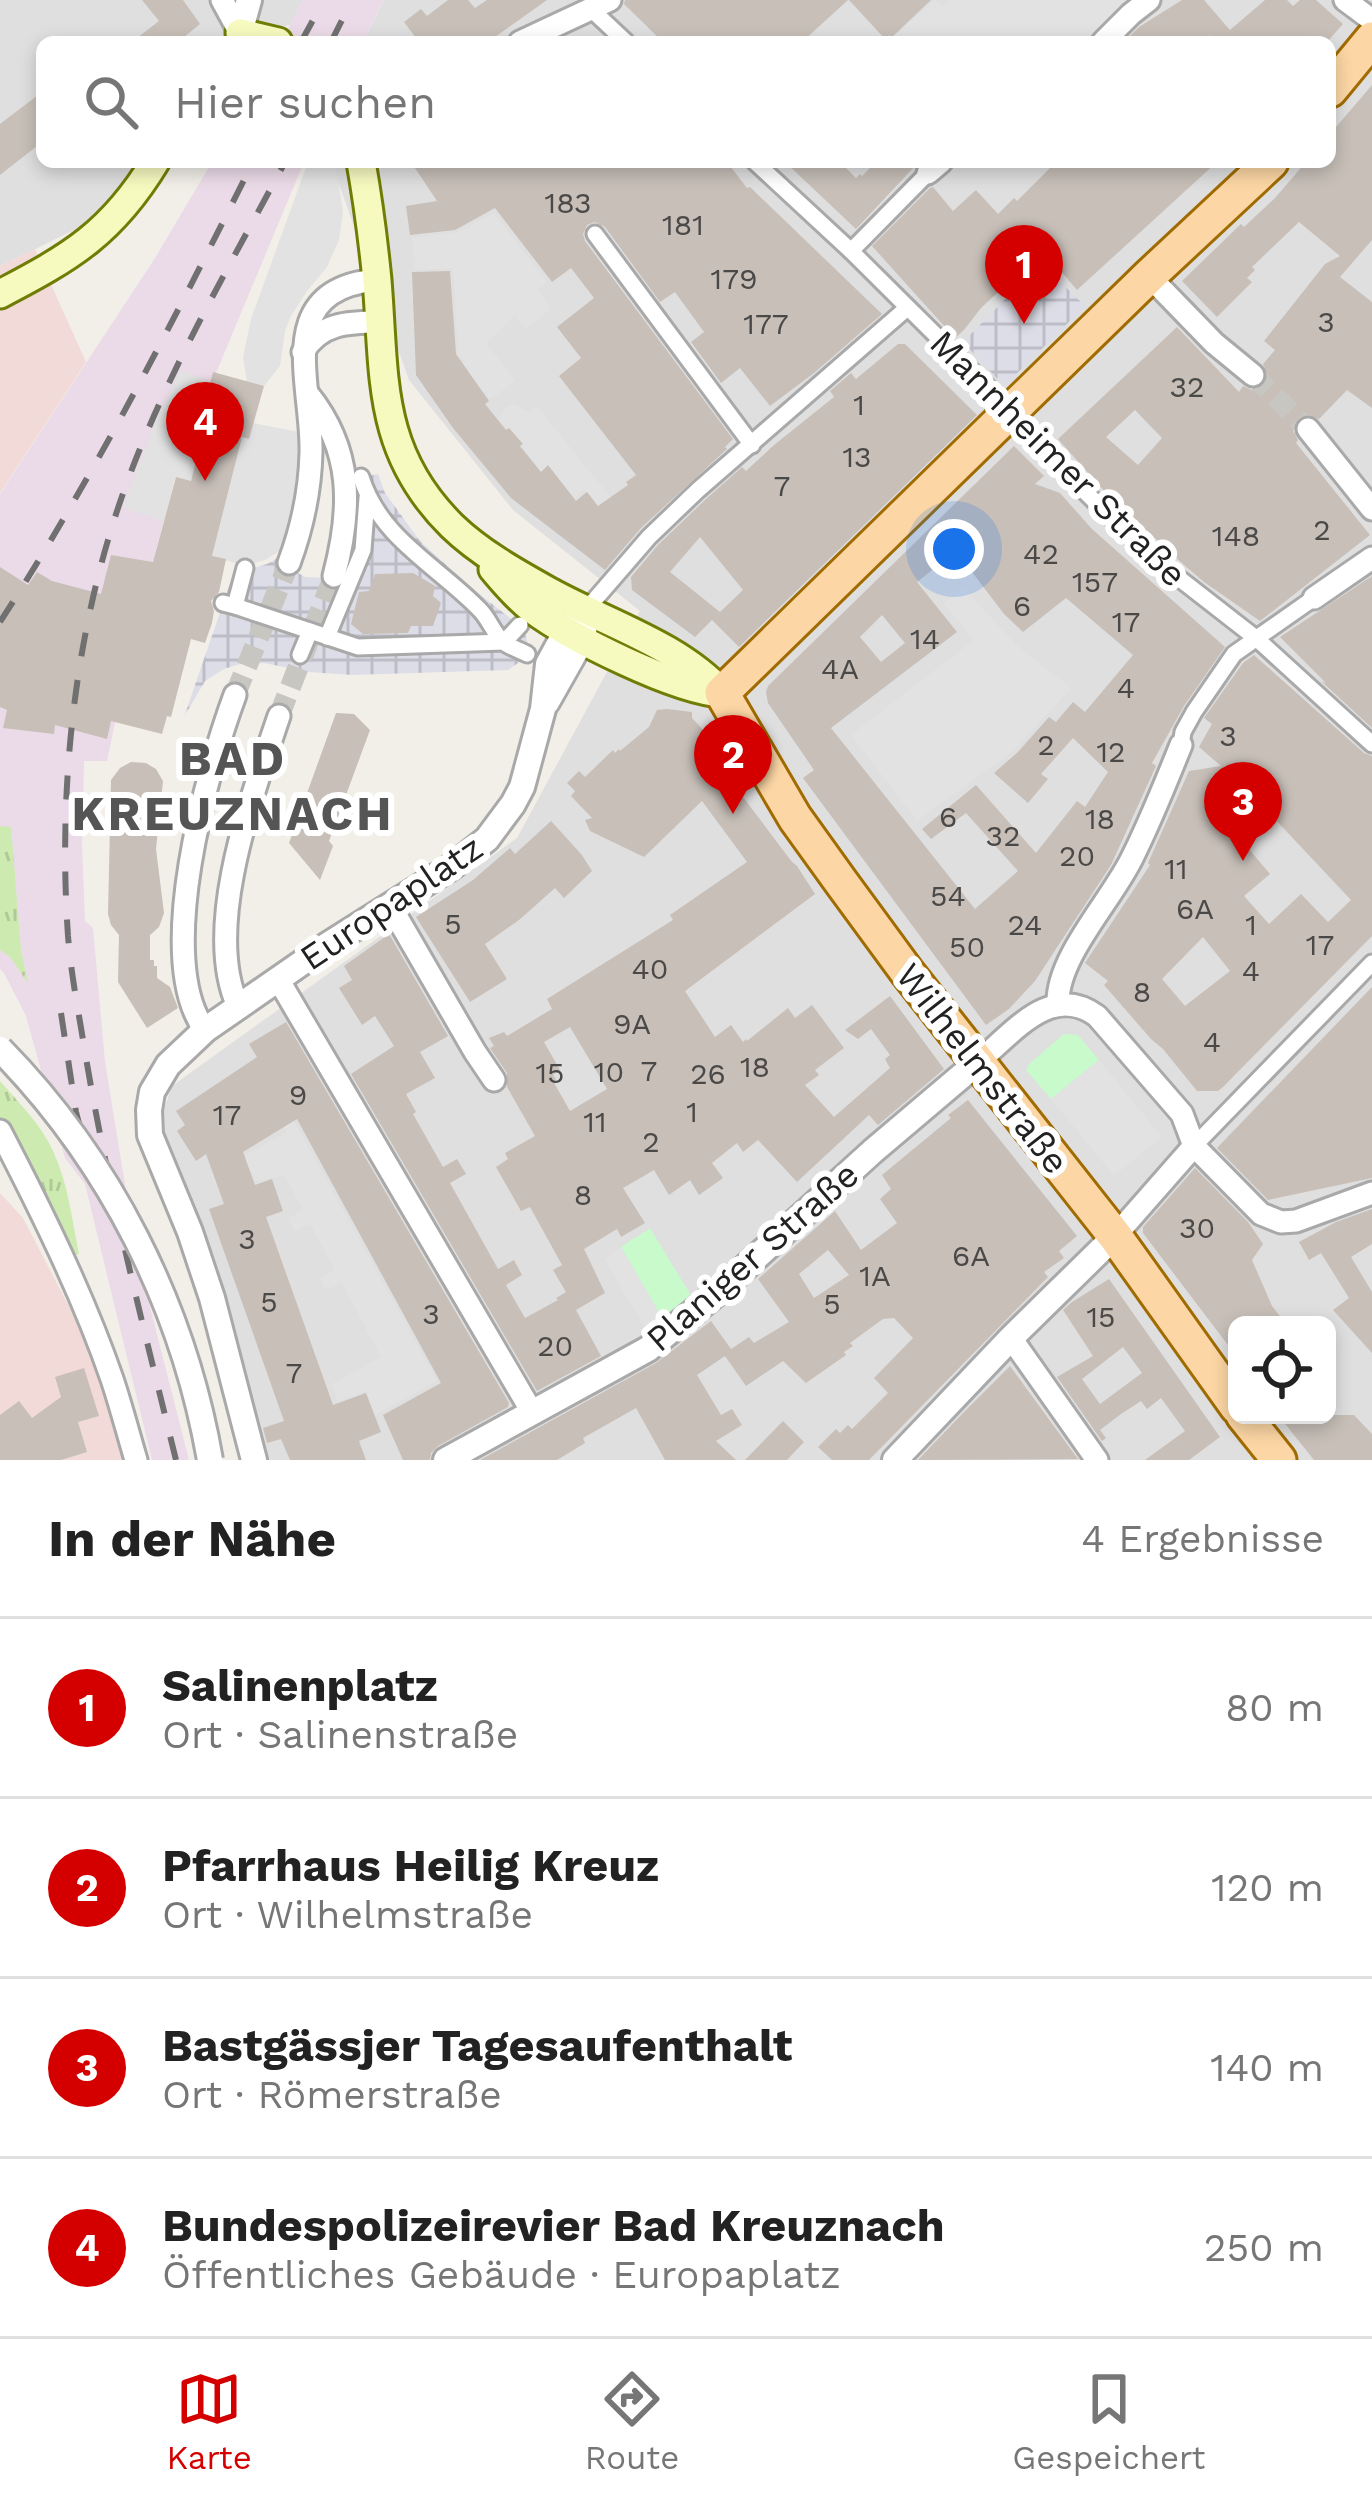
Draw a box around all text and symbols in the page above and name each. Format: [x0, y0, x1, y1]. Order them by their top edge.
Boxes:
search box [36, 36, 1336, 168]
icon: search [78, 69, 144, 135]
text: Hier suchen [174, 76, 436, 129]
house number: 183 [544, 185, 592, 220]
house number: 181 [662, 207, 704, 242]
pin: 1 [985, 225, 1063, 324]
house number: 179 [710, 261, 758, 296]
house number: 3 [1317, 304, 1335, 339]
house number: 177 [743, 306, 789, 341]
street label: Mannheimer Straße [921, 322, 1195, 596]
house number: 32 [1170, 369, 1204, 404]
pin: 4 [166, 382, 244, 481]
house number: 1 [853, 387, 865, 422]
house number: 13 [842, 439, 872, 474]
house number: 7 [774, 468, 790, 503]
house number: 2 [1313, 512, 1331, 547]
house number: 148 [1212, 518, 1260, 553]
your location [924, 519, 984, 579]
house number: 42 [1023, 536, 1059, 571]
house number: 157 [1072, 564, 1118, 599]
house number: 6 [1013, 588, 1031, 623]
house number: 17 [1112, 604, 1140, 639]
house number: 14 [910, 621, 940, 656]
house number: 4A [821, 651, 859, 686]
house number: 4 [1117, 670, 1135, 705]
pin: 2 [694, 715, 772, 814]
house number: 3 [1219, 718, 1237, 753]
house number: 2 [1037, 727, 1055, 762]
district label: BAD KREUZNACH [71, 730, 395, 842]
house number: 12 [1096, 734, 1126, 769]
pin: 3 [1204, 762, 1282, 861]
house number: 6 [939, 799, 957, 834]
house number: 18 [1085, 801, 1115, 836]
house number: 32 [986, 818, 1020, 853]
street label: Europaplatz [292, 826, 491, 979]
house number: 20 [1059, 838, 1095, 873]
house number: 11 [1164, 851, 1188, 886]
house number: 54 [930, 878, 966, 913]
house number: 6A [1176, 891, 1214, 926]
house number: 5 [444, 906, 462, 941]
house number: 24 [1008, 907, 1042, 942]
house number: 1 [1245, 907, 1257, 942]
house number: 17 [1306, 927, 1334, 962]
house number: 50 [949, 929, 985, 964]
house number: 40 [632, 951, 669, 986]
house number: 4 [1242, 953, 1260, 988]
street label: Wilhelmstraße [887, 955, 1077, 1182]
house number: 8 [1133, 974, 1151, 1009]
house number: 9A [613, 1006, 651, 1041]
house number: 4 [1203, 1024, 1221, 1059]
house number: 18 [740, 1049, 770, 1084]
house number: 7 [641, 1053, 657, 1088]
house number: 10 [594, 1054, 624, 1089]
house number: 15 [535, 1055, 565, 1090]
house number: 26 [690, 1056, 726, 1091]
house number: 9 [289, 1077, 307, 1112]
house number: 1 [686, 1094, 698, 1129]
house number: 17 [213, 1097, 241, 1132]
house number: 11 [583, 1104, 607, 1139]
house number: 2 [642, 1124, 660, 1159]
street label: Planiger Straße [638, 1153, 867, 1360]
house number: 8 [574, 1177, 592, 1212]
house number: 30 [1179, 1210, 1215, 1245]
house number: 3 [238, 1221, 256, 1256]
house number: 6A [952, 1238, 990, 1273]
house number: 1A [859, 1258, 891, 1293]
house number: 5 [260, 1284, 278, 1319]
house number: 5 [823, 1286, 841, 1321]
house number: 3 [422, 1296, 440, 1331]
house number: 15 [1086, 1299, 1116, 1334]
map controls [1228, 1316, 1336, 1424]
button: locate [1228, 1316, 1336, 1424]
house number: 20 [537, 1328, 573, 1363]
house number: 7 [286, 1355, 302, 1390]
text: In der Nähe [48, 1509, 336, 1568]
text: 4 Ergebnisse [1081, 1516, 1324, 1561]
text: Salinenplatz [162, 1659, 438, 1712]
text: 1 [79, 1685, 95, 1730]
text: 80 m [1225, 1685, 1324, 1730]
text: Ort · Salinenstraße [162, 1712, 518, 1757]
text: Pfarrhaus Heilig Kreuz [162, 1839, 659, 1892]
text: 2 [75, 1865, 99, 1910]
text: 120 m [1211, 1865, 1324, 1910]
text: Ort · Wilhelmstraße [162, 1892, 533, 1937]
text: Bastgässjer Tagesaufenthalt [162, 2019, 793, 2072]
text: 3 [75, 2045, 99, 2090]
text: 140 m [1210, 2045, 1324, 2090]
text: Ort · Römerstraße [162, 2072, 502, 2117]
text: Bundespolizeirevier Bad Kreuznach [162, 2199, 945, 2252]
text: 4 [74, 2225, 100, 2270]
text: 250 m [1204, 2225, 1324, 2270]
text: Öffentliches Gebäude · Europaplatz [162, 2252, 841, 2297]
tab: Karte [167, 2366, 252, 2477]
tab: Route [585, 2366, 679, 2477]
tab: Gespeichert [1012, 2366, 1205, 2477]

